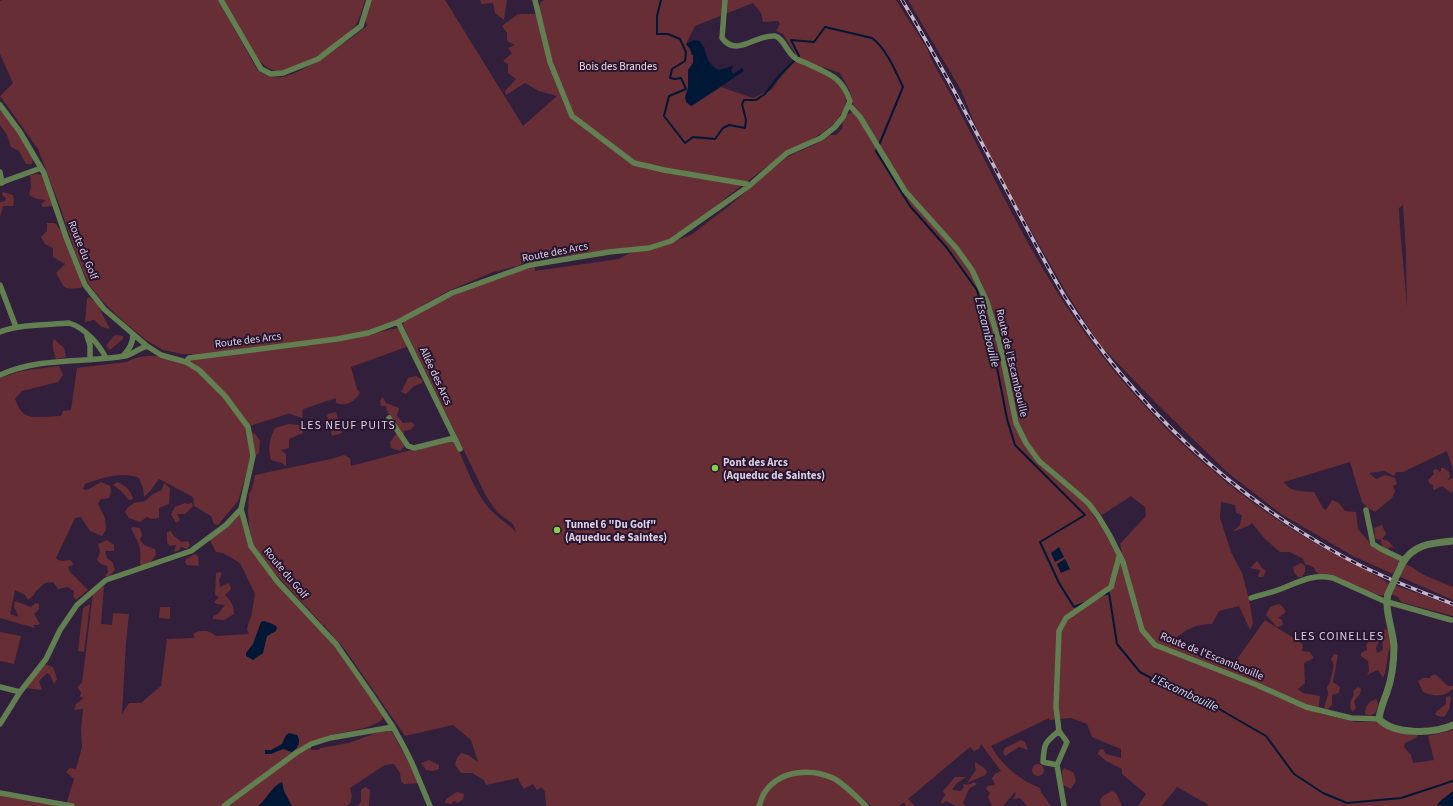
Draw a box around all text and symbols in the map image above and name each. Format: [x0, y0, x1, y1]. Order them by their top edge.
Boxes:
park label: Bois des Brandes [579, 59, 657, 74]
street label: Route du Golf [64, 218, 102, 282]
street label: Route des Arcs [521, 238, 590, 266]
water label: L'Escambouille [970, 295, 1004, 369]
street label: Route de l'Escambouille [992, 308, 1032, 419]
street label: Route des Arcs [214, 328, 283, 352]
street label: Allée des Arcs [416, 345, 456, 408]
district label: LES NEUF PUITS [300, 417, 396, 434]
place label: Pont des Arcs (Aqueduc de Saintes) [723, 455, 825, 483]
marker: Pont des Arcs (Aqueduc de Saintes) [710, 463, 720, 473]
place label: Tunnel 6 "Du Golf" (Aqueduc de Saintes) [565, 517, 667, 545]
marker: Tunnel 6 "Du Golf" (Aqueduc de Saintes) [552, 525, 562, 535]
street label: Route du Golf [260, 544, 312, 602]
street label: Route de l'Escambouille [1158, 628, 1266, 684]
district label: LES COINELLES [1294, 628, 1384, 645]
water label: L'Escambouille [1149, 670, 1221, 716]

